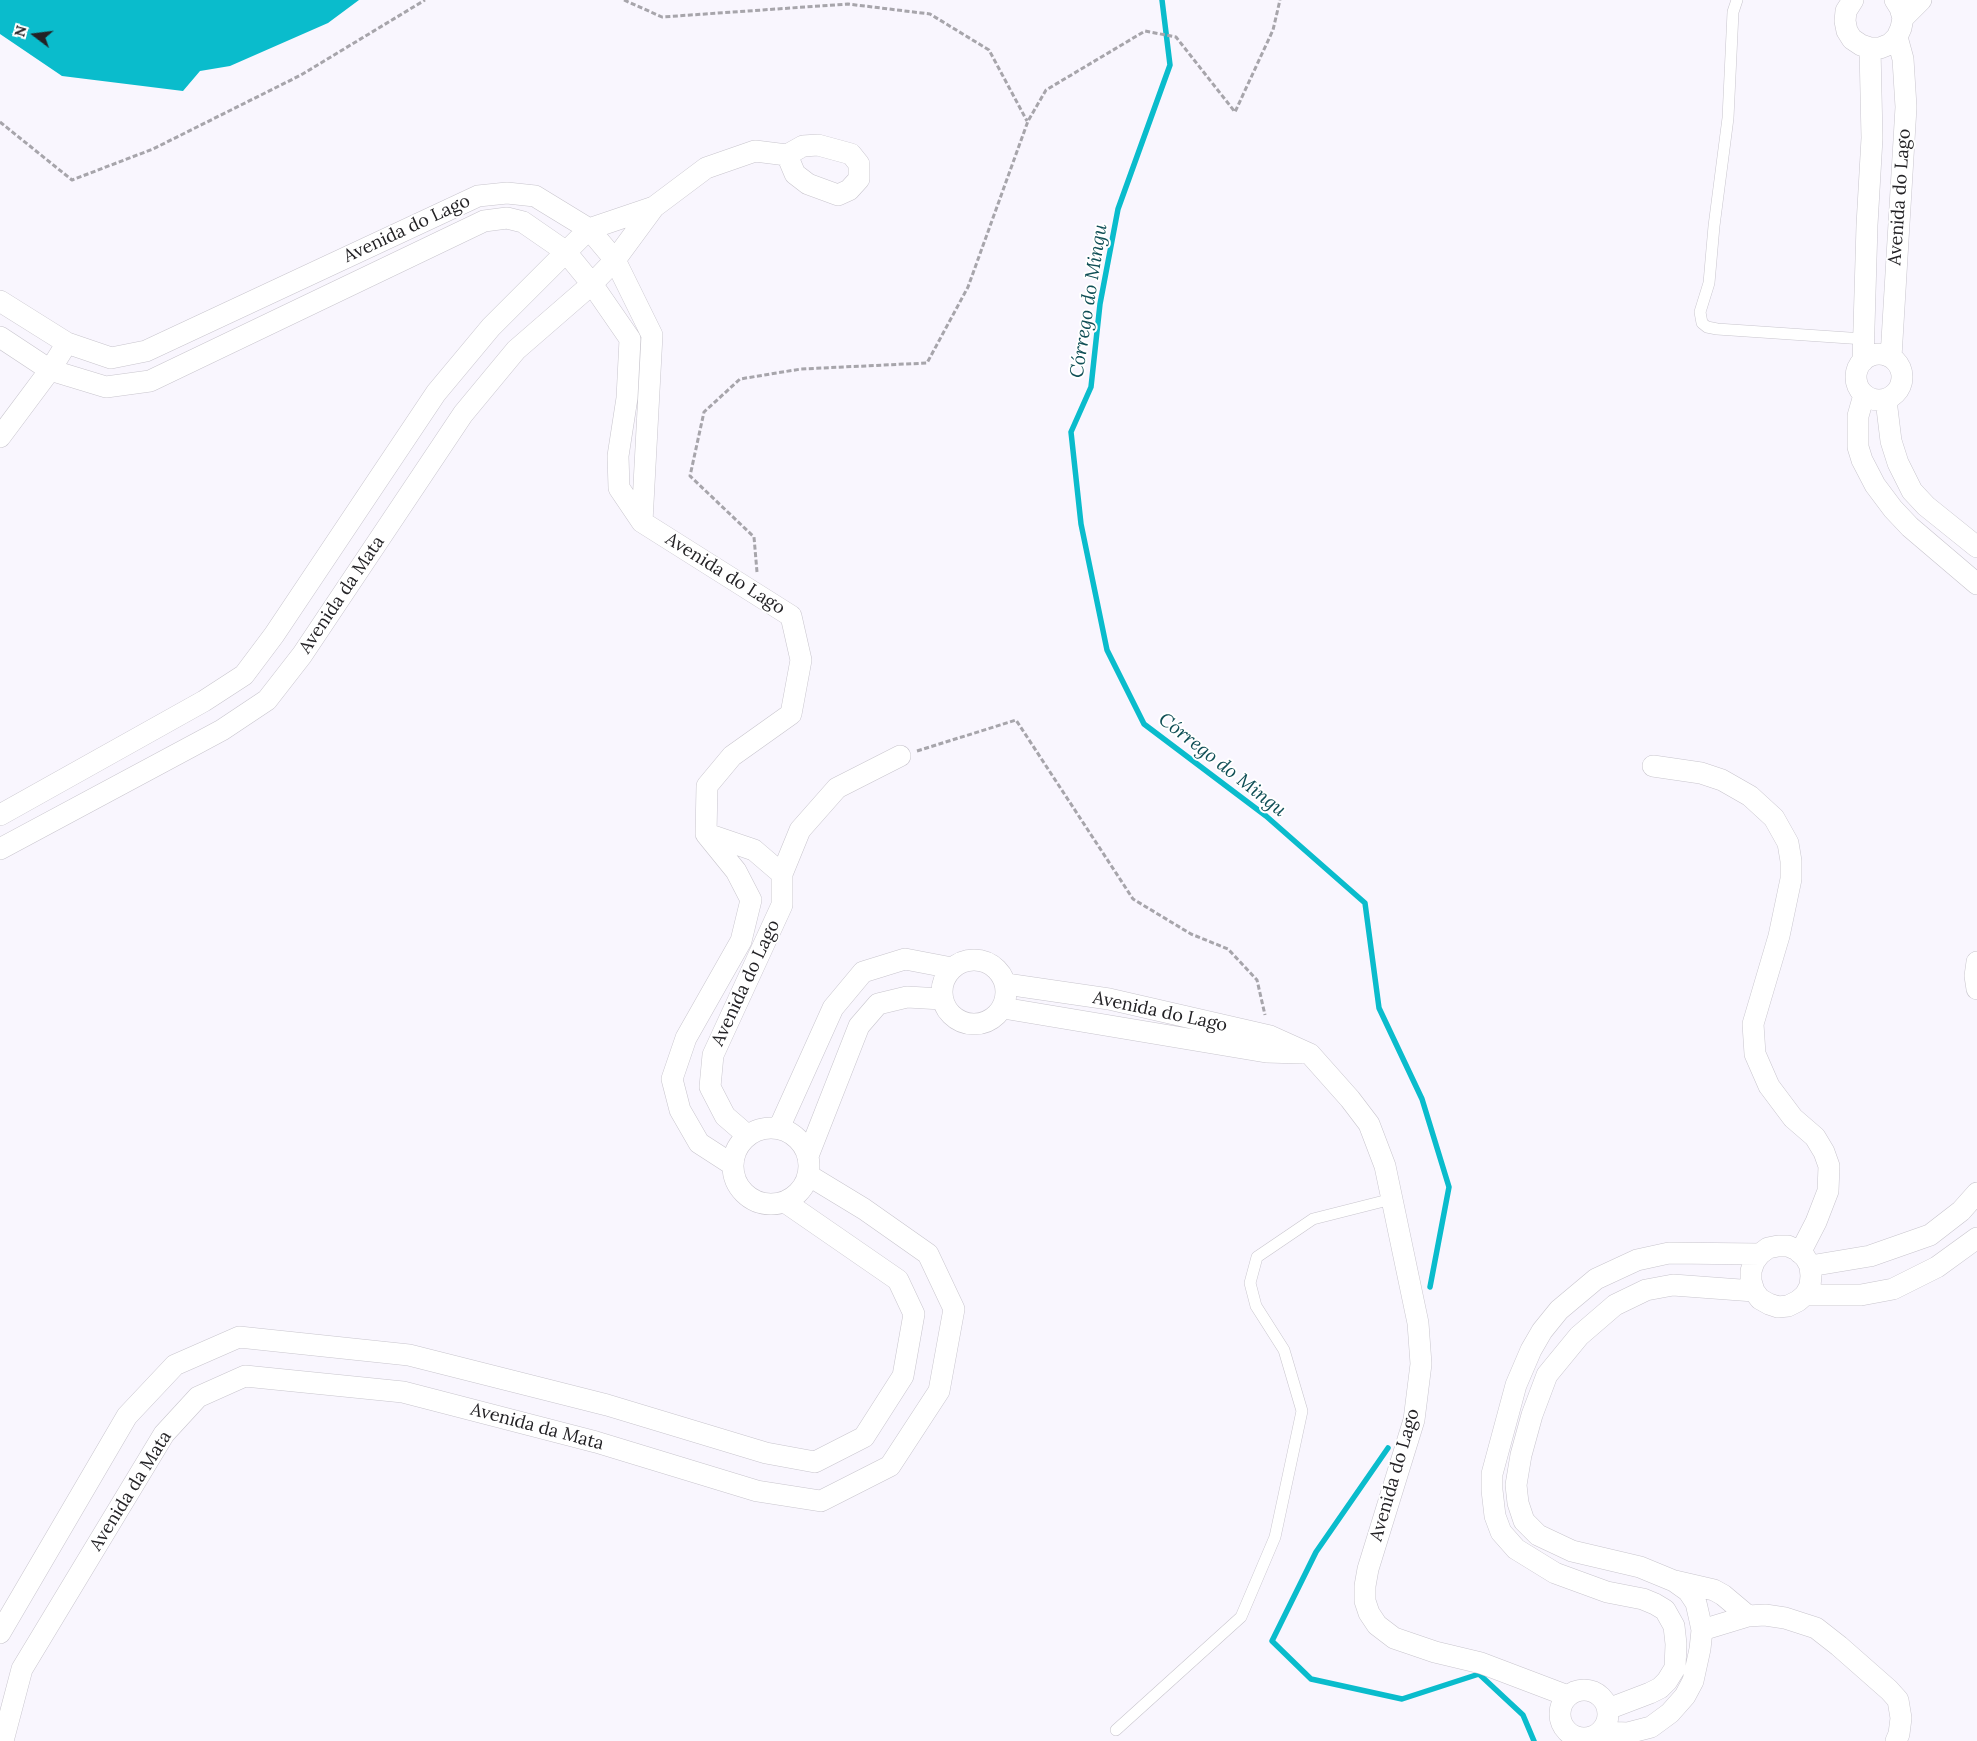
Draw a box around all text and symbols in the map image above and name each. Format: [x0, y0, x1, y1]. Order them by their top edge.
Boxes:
north arrow [10, 10, 60, 60]
text: N [10, 24, 31, 39]
street label: Avenida do Lago [1884, 128, 1916, 266]
street label: Avenida do Lago [340, 190, 474, 268]
water label: Córrego do Mingu [1066, 222, 1112, 380]
street label: Avenida do Lago [661, 529, 789, 619]
street label: Avenida da Mata [295, 532, 389, 658]
water label: Córrego do Mingu [1154, 708, 1290, 822]
street label: Avenida do Lago [707, 916, 785, 1050]
street label: Avenida do Lago [1091, 987, 1229, 1037]
street label: Avenida da Mata [468, 1399, 606, 1455]
street label: Avenida do Lago [1366, 1406, 1424, 1544]
street label: Avenida da Mata [85, 1427, 177, 1555]

